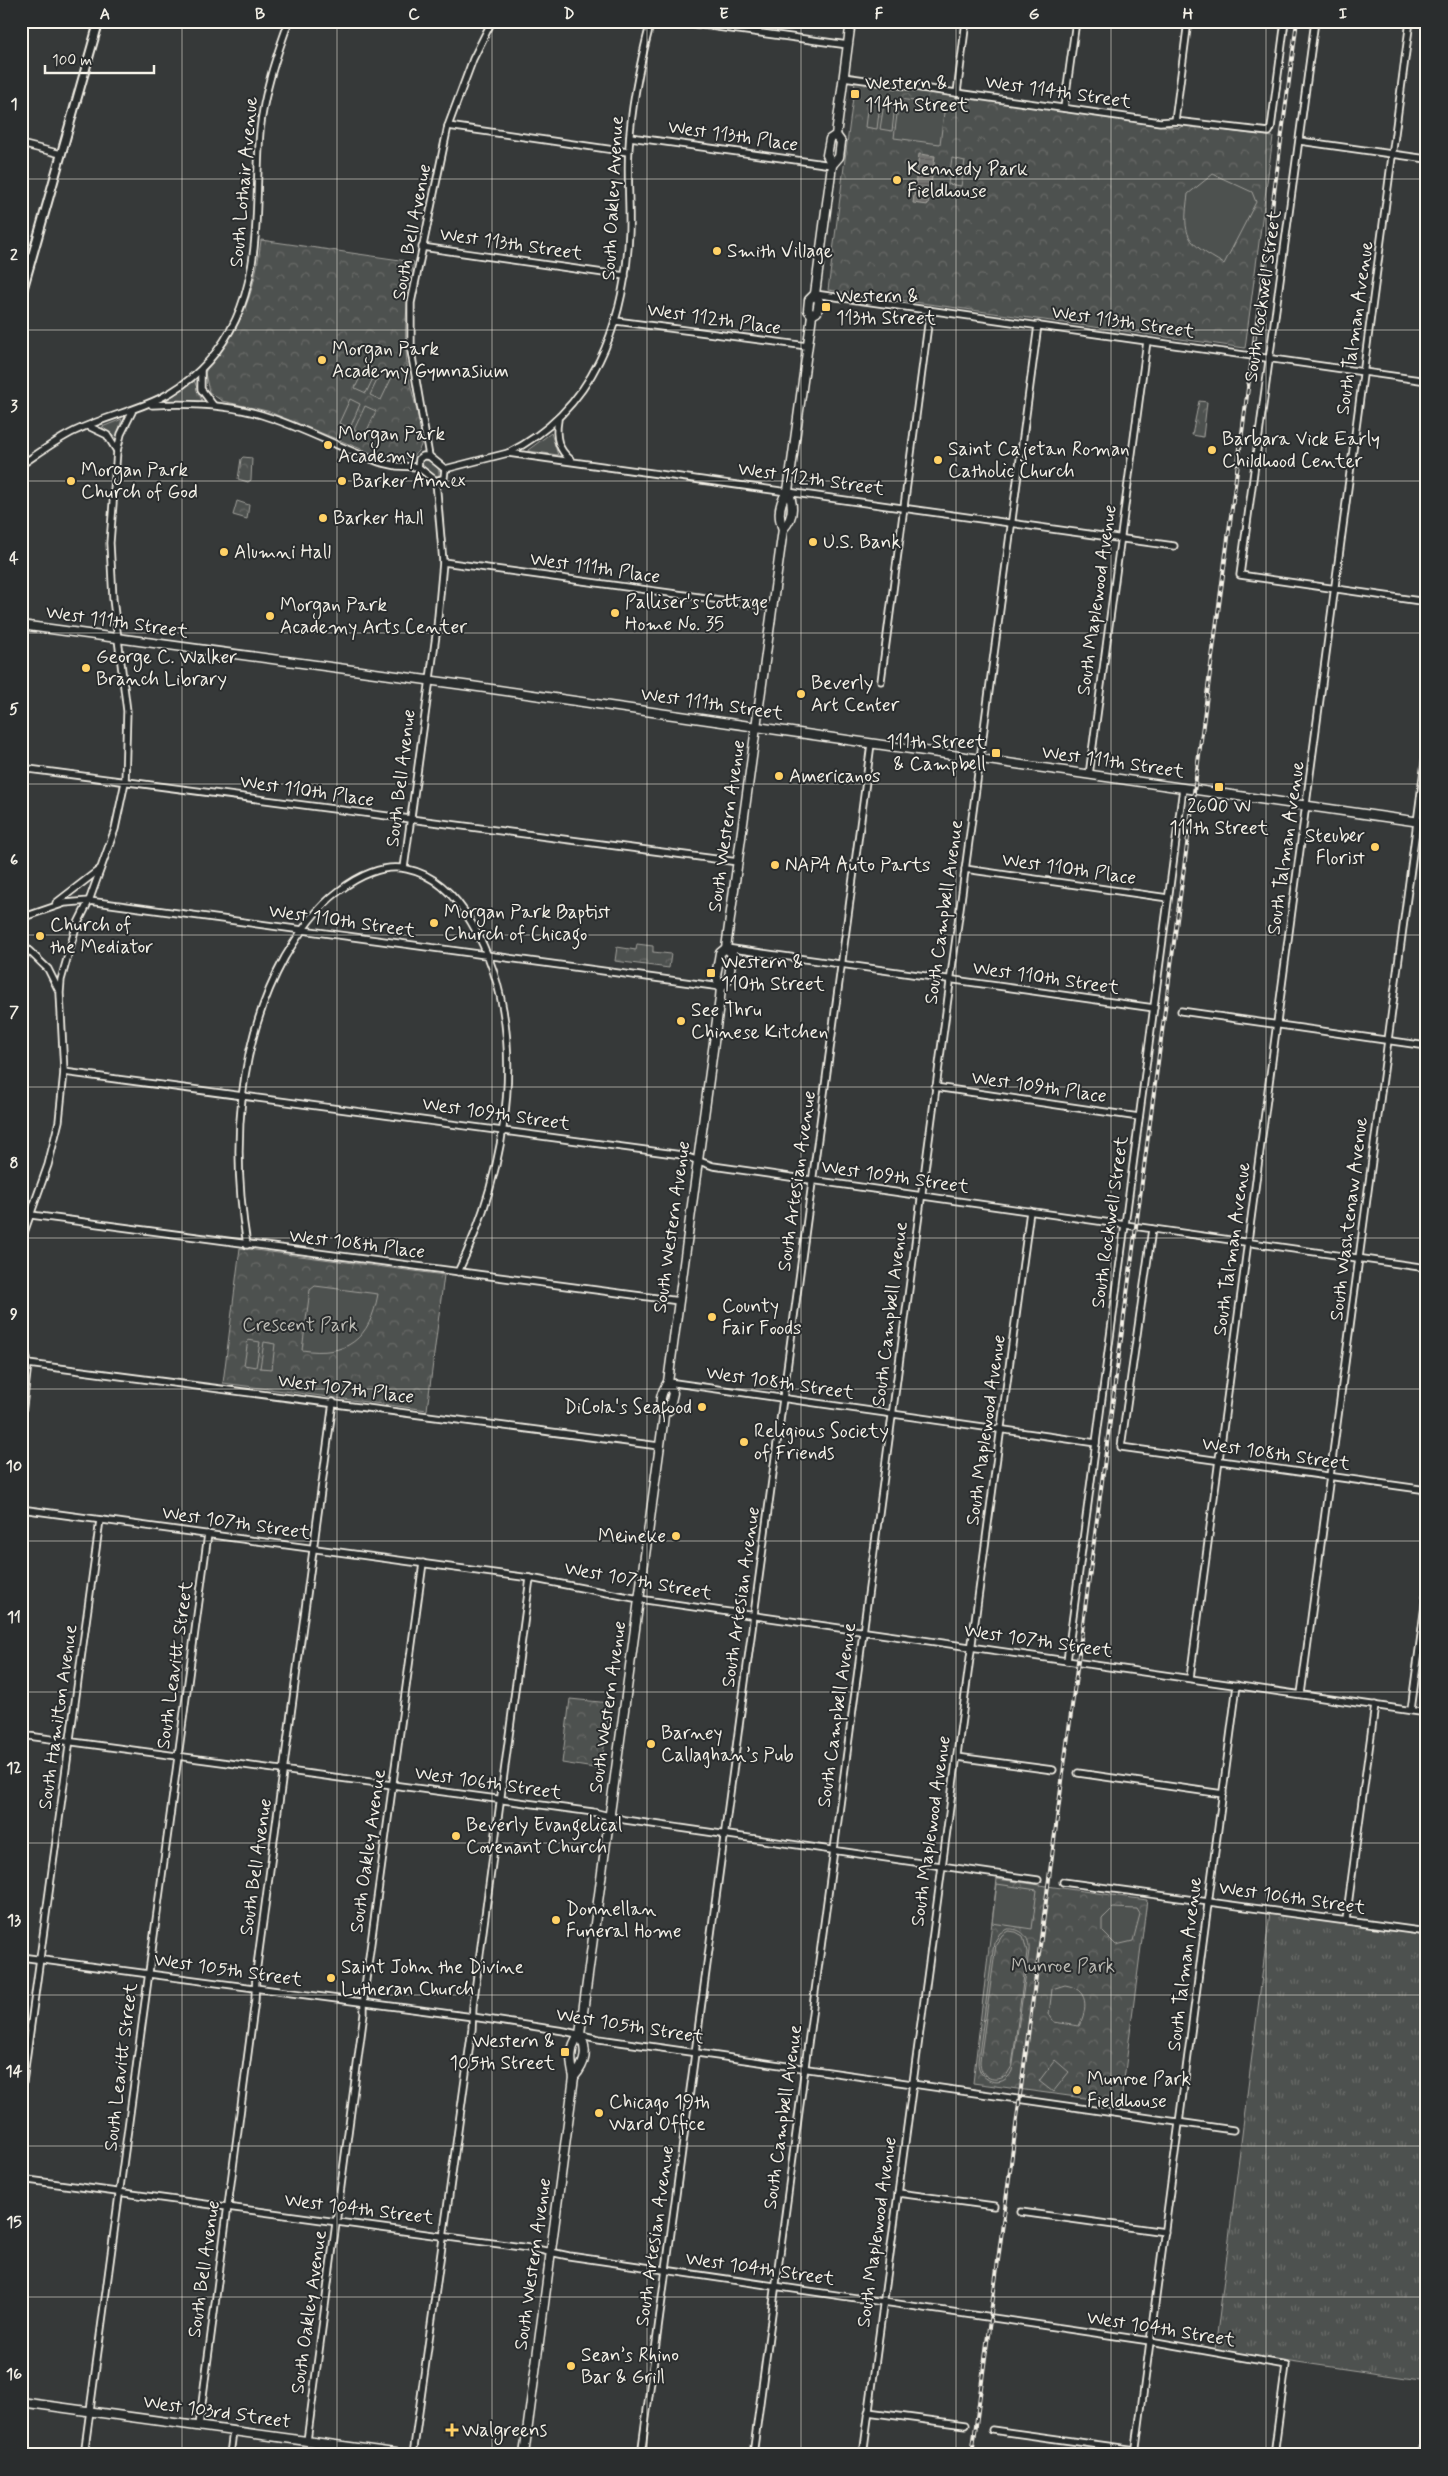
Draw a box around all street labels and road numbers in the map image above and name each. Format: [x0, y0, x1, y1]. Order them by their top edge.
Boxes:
street label: West 114th Street [983, 69, 1133, 115]
street label: South Lothair Avenue [224, 95, 264, 268]
street label: West 113th Place [666, 114, 800, 158]
street label: South Oakley Avenue [596, 115, 630, 281]
street label: South Bell Avenue [387, 162, 437, 302]
street label: South Rockwell Street [1239, 208, 1287, 384]
street label: West 113th Street [438, 222, 584, 266]
street label: South Talman Avenue [1330, 239, 1380, 417]
street label: West 112th Place [645, 297, 783, 341]
street label: West 113th Street [1050, 300, 1196, 344]
street label: West 112th Street [736, 456, 886, 502]
street label: South Maplewood Avenue [1071, 503, 1123, 697]
street label: West 111th Place [528, 546, 662, 590]
street label: West 111th Street [44, 600, 190, 644]
street label: West 111th Street [639, 682, 785, 726]
street label: South Bell Avenue [380, 708, 422, 848]
street label: South Western Avenue [703, 738, 751, 914]
street label: West 111th Street [1040, 740, 1186, 784]
street label: South Talman Avenue [1261, 759, 1311, 937]
street label: West 110th Place [238, 769, 376, 813]
street label: South Campbell Avenue [919, 818, 969, 1006]
street label: West 110th Place [1000, 847, 1138, 891]
street label: West 110th Street [267, 898, 417, 944]
street label: West 110th Street [971, 955, 1121, 1001]
street label: West 109th Place [970, 1065, 1108, 1109]
street label: South Artesian Avenue [772, 1089, 822, 1273]
street label: West 109th Street [420, 1091, 572, 1137]
street label: South Washtenaw Avenue [1324, 1116, 1374, 1322]
street label: South Rockwell Street [1086, 1134, 1134, 1310]
street label: South Western Avenue [648, 1139, 696, 1315]
street label: West 109th Street [819, 1154, 971, 1200]
street label: South Talman Avenue [1207, 1160, 1257, 1338]
street label: South Campbell Avenue [866, 1220, 914, 1408]
street label: West 108th Place [288, 1223, 426, 1265]
street label: South Maplewood Avenue [960, 1333, 1012, 1527]
street label: West 108th Street [704, 1360, 856, 1406]
street label: West 107th Place [276, 1368, 416, 1410]
street label: West 108th Street [1200, 1431, 1352, 1477]
street label: West 107th Street [160, 1500, 312, 1546]
street label: South Artesian Avenue [716, 1505, 766, 1689]
street label: West 107th Street [562, 1556, 714, 1606]
street label: South Leavitt Street [151, 1579, 199, 1751]
street label: West 107th Street [962, 1618, 1114, 1664]
street label: South Western Avenue [584, 1619, 632, 1795]
street label: South Campbell Avenue [812, 1621, 862, 1809]
street label: South Hamilton Avenue [33, 1623, 83, 1811]
street label: South Maplewood Avenue [905, 1734, 957, 1928]
street label: West 106th Street [413, 1760, 563, 1806]
street label: South Oakley Avenue [344, 1767, 392, 1935]
street label: South Bell Avenue [234, 1797, 278, 1937]
street label: South Talman Avenue [1162, 1875, 1208, 2053]
street label: West 106th Street [1217, 1875, 1367, 1921]
street label: West 105th Street [152, 1947, 304, 1993]
street label: South Leavitt Street [98, 1981, 144, 2153]
street label: West 105th Street [554, 2002, 706, 2050]
street label: South Campbell Avenue [758, 2023, 808, 2211]
street label: South Maplewood Avenue [851, 2135, 903, 2329]
street label: South Artesian Avenue [630, 2144, 680, 2328]
street label: South Western Avenue [509, 2176, 557, 2352]
street label: West 104th Street [283, 2187, 435, 2231]
street label: South Bell Avenue [182, 2199, 226, 2339]
street label: South Oakley Avenue [285, 2228, 333, 2396]
street label: West 104th Street [684, 2246, 836, 2292]
street label: West 104th Street [1085, 2305, 1237, 2353]
street label: West 103rd Street [142, 2389, 292, 2435]

